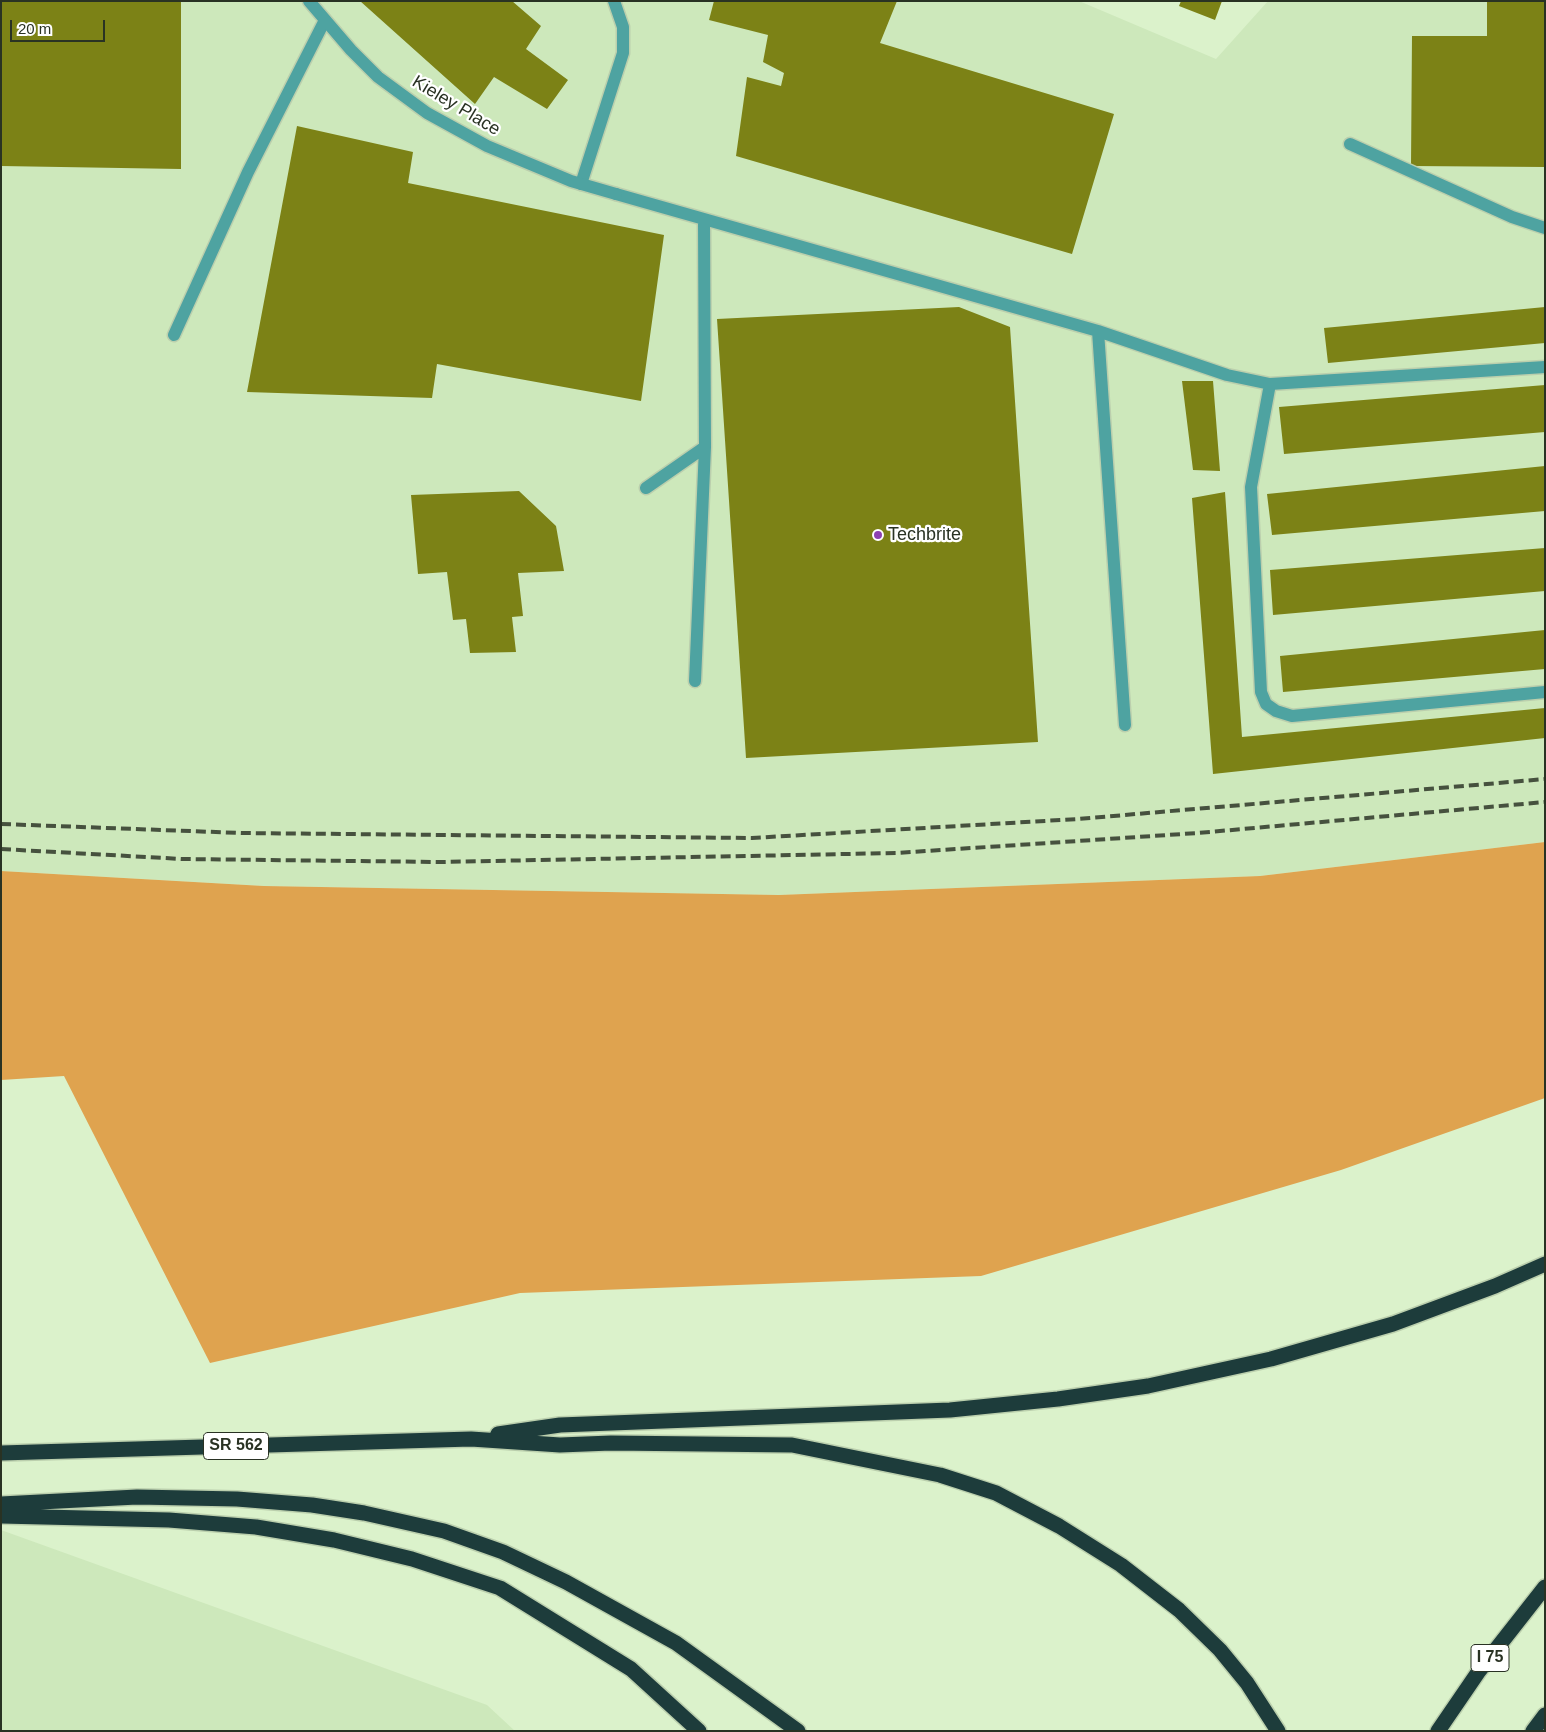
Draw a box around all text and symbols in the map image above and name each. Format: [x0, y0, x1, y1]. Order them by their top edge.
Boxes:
scale bar [12, 10, 108, 42]
text: 20 m [18, 20, 51, 37]
street label: Kieley Place [408, 71, 504, 141]
place label: Techbrite [888, 524, 961, 546]
marker: Techbrite [872, 529, 884, 541]
road number: SR 562 [204, 1432, 268, 1460]
road number: I 75 [1471, 1645, 1509, 1672]

